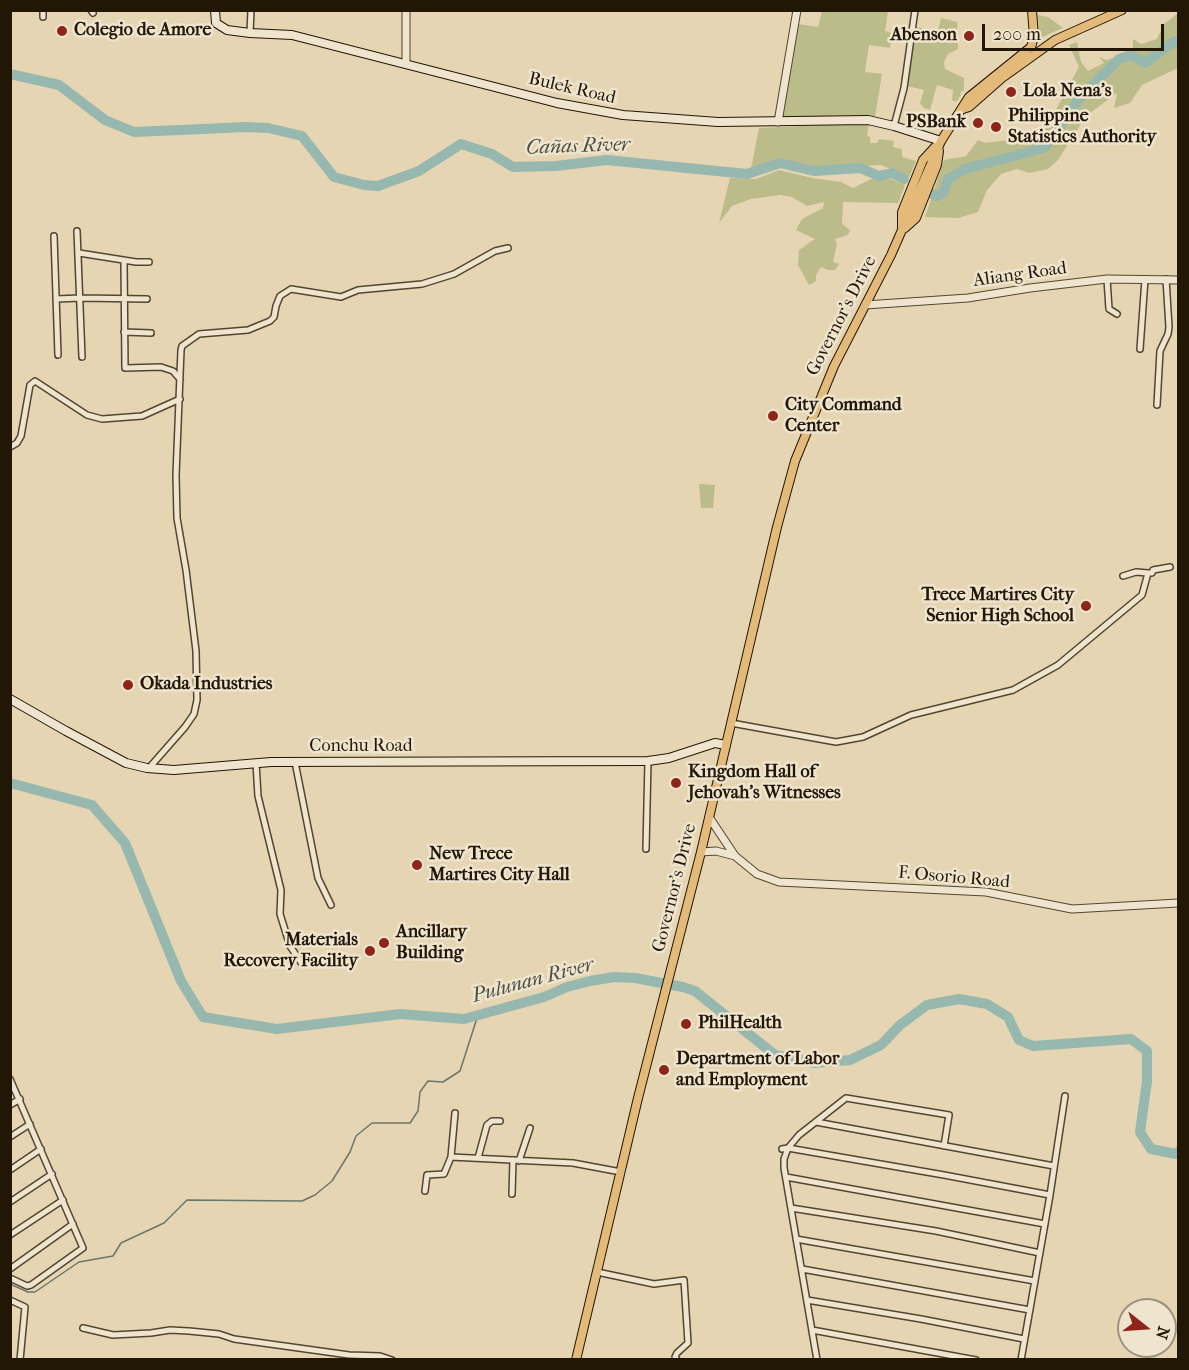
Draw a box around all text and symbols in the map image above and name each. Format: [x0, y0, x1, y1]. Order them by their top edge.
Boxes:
scale bar [985, 12, 1166, 50]
place label: Colegio de Amore [74, 20, 211, 42]
marker: Colegio de Amore [55, 24, 69, 38]
text: 200 m [993, 24, 1041, 45]
place label: Abenson [890, 25, 957, 47]
marker: Abenson [962, 29, 976, 43]
street label: Bulek Road [526, 68, 618, 110]
place label: Lola Nena's [1023, 81, 1111, 103]
marker: Lola Nena's [1004, 85, 1018, 99]
place label: Philippine Statistics Authority [1008, 106, 1156, 148]
place label: PSBank [906, 112, 966, 134]
marker: PSBank [971, 116, 985, 130]
marker: Philippine Statistics Authority [989, 120, 1003, 134]
water label: Cañas River [526, 133, 630, 161]
street label: Governor's Drive [802, 252, 882, 380]
street label: Aliang Road [972, 258, 1068, 292]
place label: City Command Center [785, 395, 902, 438]
marker: City Command Center [766, 409, 780, 423]
place label: Trece Martires City Senior High School [922, 585, 1074, 628]
marker: Trece Martires City Senior High School [1079, 599, 1093, 613]
place label: Okada Industries [140, 674, 272, 696]
marker: Okada Industries [121, 678, 135, 692]
street label: Conchu Road [309, 736, 413, 758]
place label: Kingdom Hall of Jehovah's Witnesses [688, 762, 841, 804]
marker: Kingdom Hall of Jehovah's Witnesses [669, 776, 683, 790]
street label: Governor's Drive [649, 821, 701, 955]
place label: New Trece Martires City Hall [429, 844, 570, 886]
marker: New Trece Martires City Hall [410, 858, 424, 872]
street label: F. Osorio Road [897, 862, 1011, 894]
place label: Ancillary Building [396, 922, 467, 964]
place label: Materials Recovery Facility [224, 930, 358, 972]
marker: Ancillary Building [377, 936, 391, 950]
marker: Materials Recovery Facility [363, 944, 377, 958]
water label: Pulunan River [470, 953, 596, 1009]
place label: PhilHealth [698, 1013, 782, 1035]
marker: PhilHealth [679, 1017, 693, 1031]
place label: Department of Labor and Employment [676, 1049, 839, 1092]
marker: Department of Labor and Employment [657, 1063, 671, 1077]
north arrow [1117, 1298, 1177, 1358]
text: N [1152, 1324, 1174, 1341]

